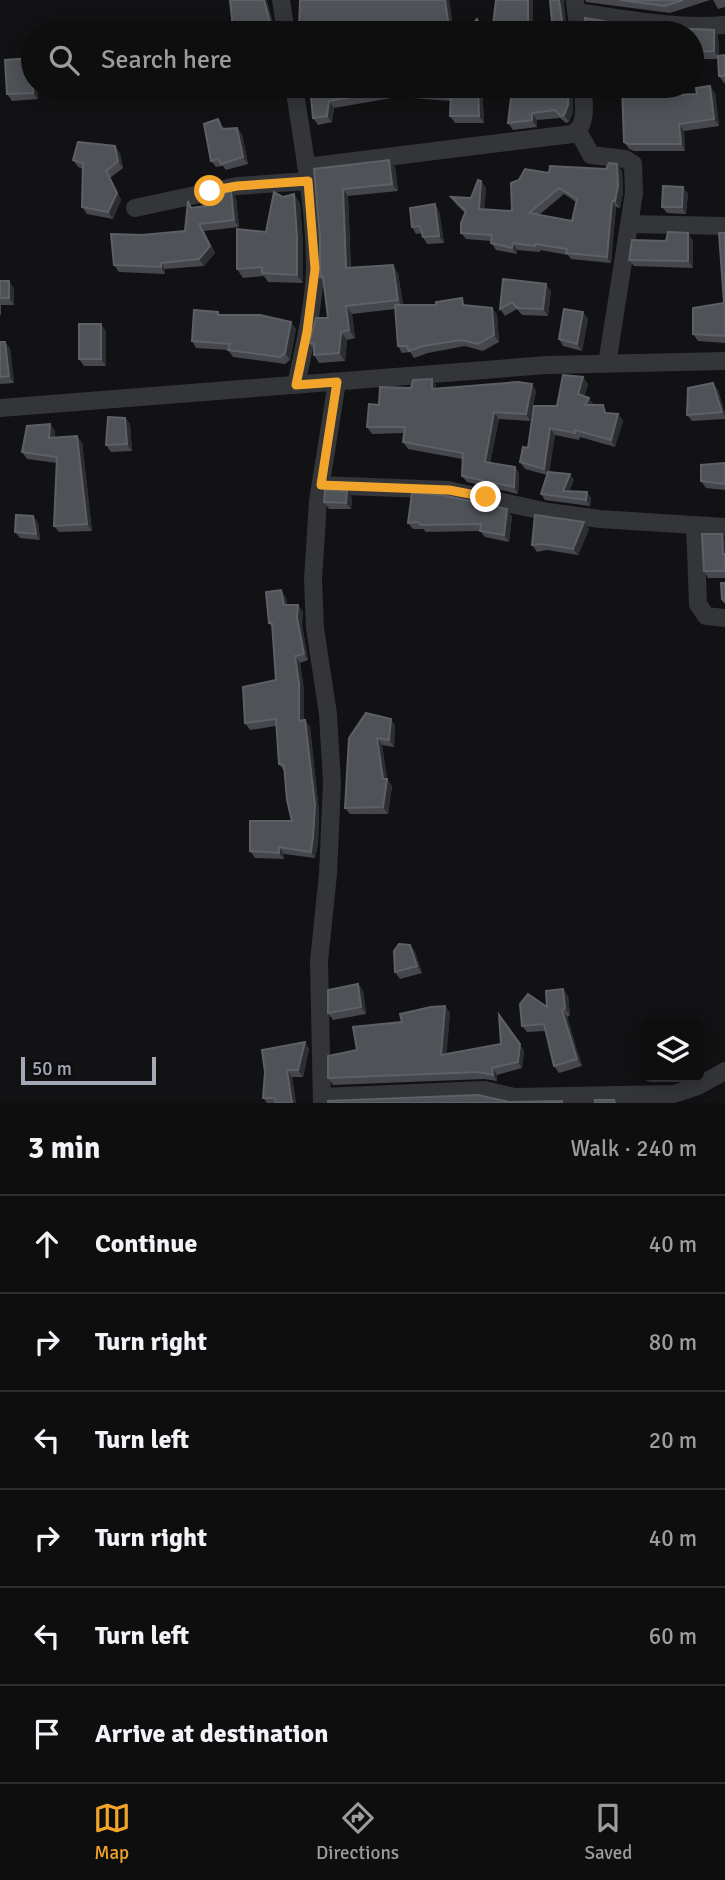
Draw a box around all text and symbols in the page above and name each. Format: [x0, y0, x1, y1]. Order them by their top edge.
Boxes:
search box [21, 21, 704, 98]
icon: search [45, 41, 83, 79]
text: Search here [101, 44, 232, 76]
route start [194, 175, 225, 206]
route end [470, 481, 501, 512]
map controls [641, 1019, 704, 1082]
button: layers [641, 1019, 704, 1082]
scale bar [21, 1054, 156, 1086]
text: 50 m [32, 1057, 72, 1081]
text: 3 min [28, 1130, 100, 1167]
text: Walk · 240 m [571, 1134, 697, 1163]
icon: ahead [28, 1225, 66, 1263]
text: Continue [95, 1228, 197, 1260]
text: 40 m [649, 1230, 697, 1259]
icon: right [28, 1323, 66, 1361]
text: Turn right [95, 1326, 207, 1358]
text: 80 m [649, 1328, 697, 1357]
icon: left [28, 1421, 66, 1459]
text: Turn left [95, 1424, 189, 1456]
text: 20 m [649, 1426, 697, 1455]
icon: right [28, 1519, 66, 1557]
text: Turn right [95, 1522, 207, 1554]
text: 40 m [649, 1524, 697, 1553]
icon: left [28, 1617, 66, 1655]
text: Turn left [95, 1620, 189, 1652]
text: 60 m [649, 1622, 697, 1651]
icon: arrive [28, 1715, 66, 1753]
text: Arrive at destination [95, 1718, 328, 1750]
tab: Map [93, 1799, 131, 1865]
tab: Directions [316, 1799, 399, 1865]
tab: Saved [584, 1799, 632, 1865]

